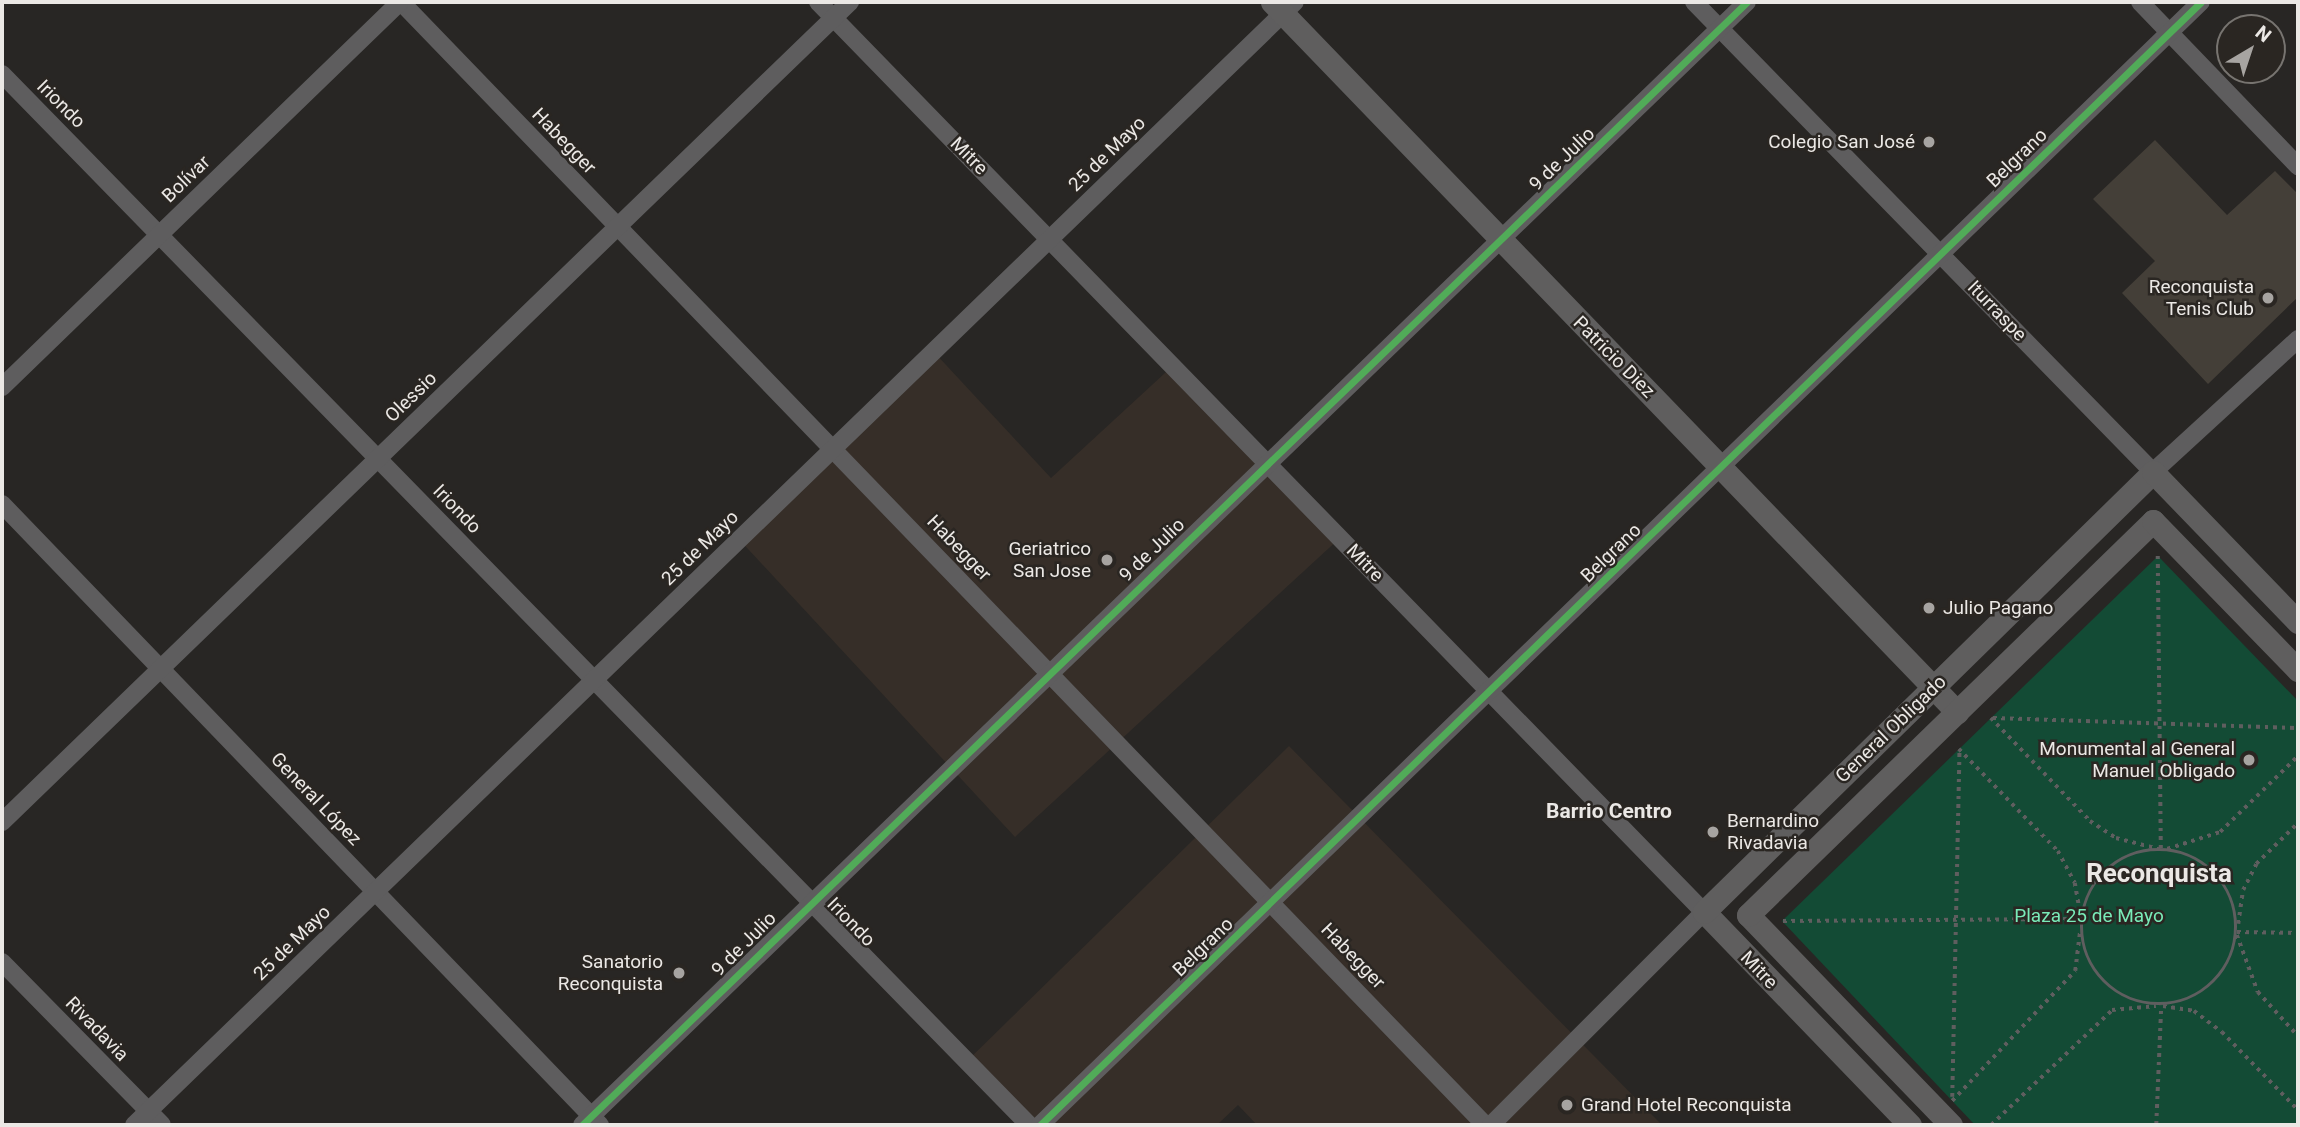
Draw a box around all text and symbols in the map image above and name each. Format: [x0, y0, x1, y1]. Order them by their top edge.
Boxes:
north arrow [2216, 14, 2286, 84]
text: N [2251, 21, 2276, 47]
street label: Iriondo [32, 75, 90, 133]
street label: Habegger [527, 103, 601, 179]
street label: 25 de Mayo [1064, 112, 1150, 196]
street label: 9 de Julio [1525, 122, 1599, 196]
street label: Belgrano [1982, 124, 2052, 192]
place label: Colegio San José [1768, 131, 1915, 153]
street label: Mitre [945, 132, 993, 180]
marker: Colegio San José [1921, 134, 1937, 150]
street label: Bolívar [157, 151, 215, 207]
street label: Iturraspe [1963, 276, 2031, 346]
place label: Reconquista Tenis Club [2149, 276, 2254, 320]
marker: Reconquista Tenis Club [2260, 290, 2276, 306]
street label: Patricio Diez [1568, 311, 1660, 403]
street label: Olessio [380, 367, 442, 427]
street label: Iriondo [428, 480, 486, 538]
street label: 25 de Mayo [657, 506, 743, 590]
street label: Habegger [922, 510, 996, 586]
street label: 9 de Julio [1115, 513, 1189, 587]
street label: Belgrano [1576, 519, 1646, 587]
place label: Geriatrico San Jose [1009, 538, 1091, 582]
street label: Mitre [1342, 539, 1388, 587]
marker: Geriatrico San Jose [1097, 550, 1117, 570]
place label: Julio Pagano [1943, 597, 2053, 619]
marker: Julio Pagano [1921, 600, 1937, 616]
street label: General Obligado [1831, 670, 1951, 788]
place label: Monumental al General Manuel Obligado [2039, 738, 2235, 782]
street label: General López [266, 748, 366, 850]
marker: Monumental al General Manuel Obligado [2241, 752, 2257, 768]
district label: Barrio Centro [1546, 798, 1672, 824]
place label: Bernardino Rivadavia [1727, 810, 1819, 854]
marker: Bernardino Rivadavia [1705, 824, 1721, 840]
district label: Reconquista [2086, 858, 2232, 890]
street label: Iriondo [822, 893, 880, 951]
street label: 25 de Mayo [249, 901, 335, 985]
park label: Plaza 25 de Mayo [2014, 905, 2164, 927]
street label: 9 de Julio [707, 907, 781, 981]
street label: Belgrano [1168, 913, 1238, 981]
street label: Habegger [1316, 918, 1390, 994]
street label: Mitre [1736, 946, 1782, 994]
place label: Sanatorio Reconquista [558, 951, 663, 995]
marker: Sanatorio Reconquista [669, 963, 689, 983]
street label: Rivadavia [61, 992, 133, 1066]
place label: Grand Hotel Reconquista [1581, 1094, 1792, 1116]
marker: Grand Hotel Reconquista [1559, 1097, 1575, 1113]

